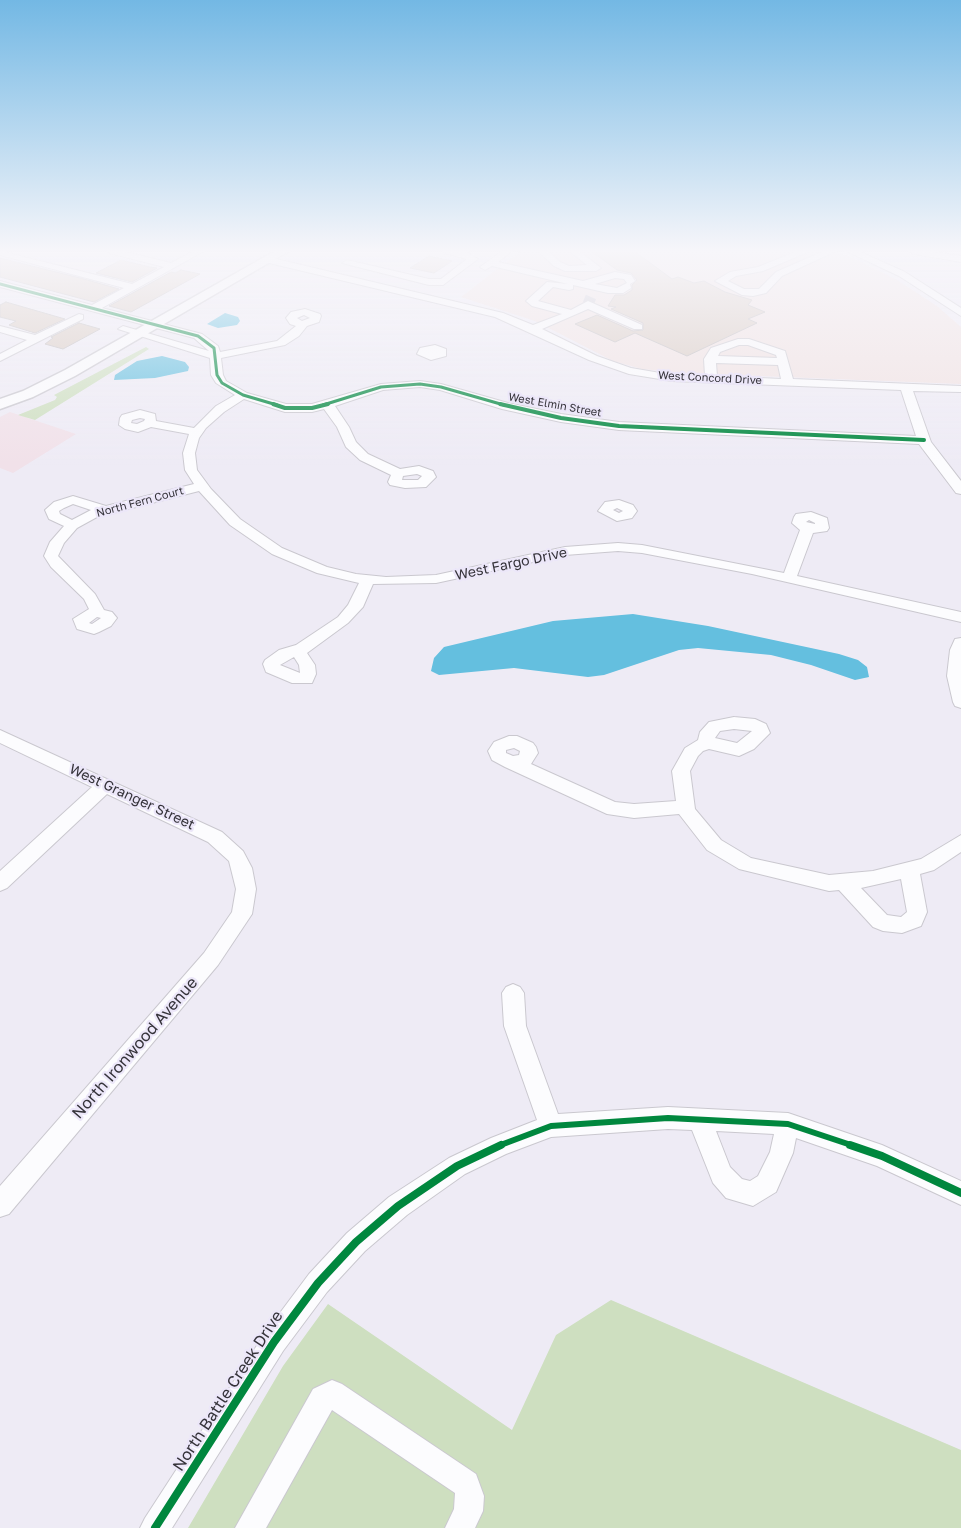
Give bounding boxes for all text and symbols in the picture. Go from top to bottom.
street label: West Concord Drive [658,369,762,387]
street label: West Elmin Street [507,390,603,420]
street label: North Fern Court [95,484,185,520]
street label: West Fargo Drive [453,544,569,584]
street label: West Granger Street [67,761,197,833]
street label: North Ironwood Avenue [68,973,202,1123]
street label: North Battle Creek Drive [169,1307,287,1475]

